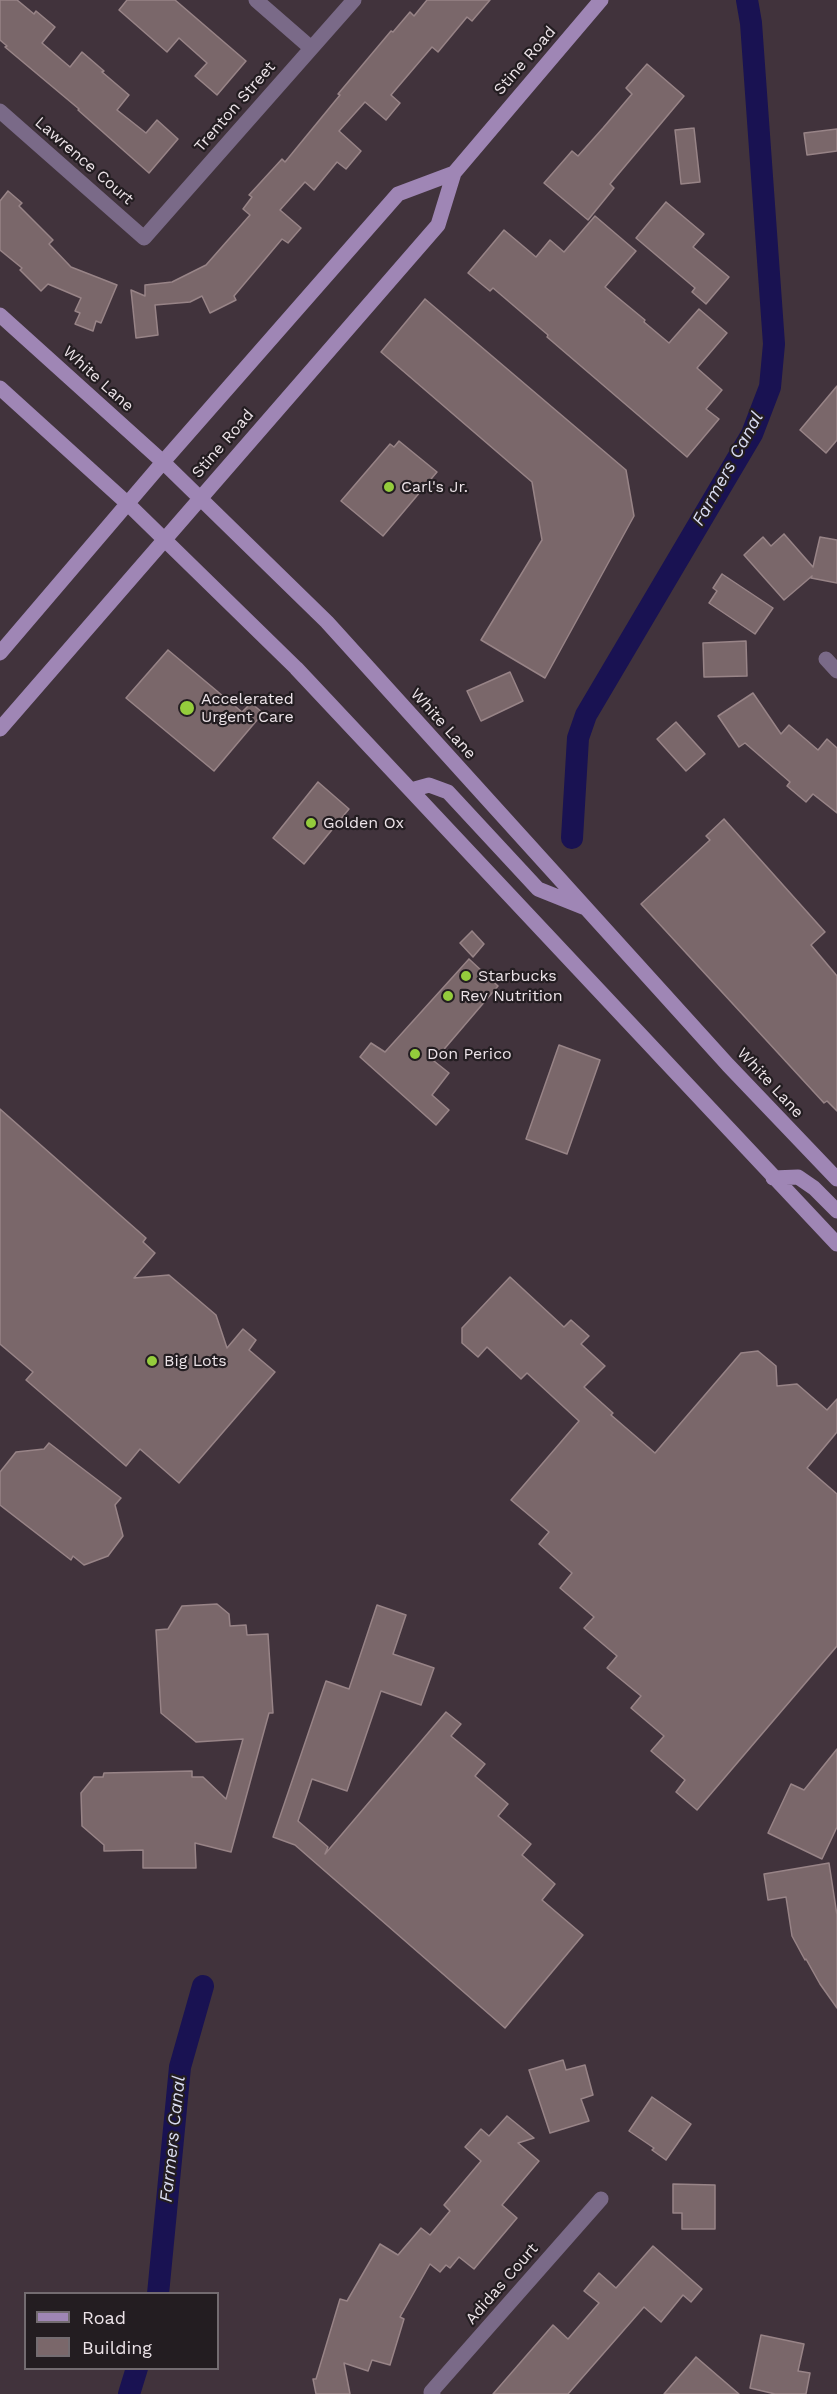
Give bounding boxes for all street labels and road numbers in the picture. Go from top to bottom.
street label: Stine Road [490,23,560,99]
street label: Trenton Street [190,58,280,156]
street label: Lawrence Court [31,113,137,209]
street label: White Lane [59,342,137,416]
street label: Stine Road [188,406,258,482]
street label: White Lane [406,685,480,763]
street label: White Lane [733,1044,807,1122]
street label: Adidas Court [462,2240,542,2328]

